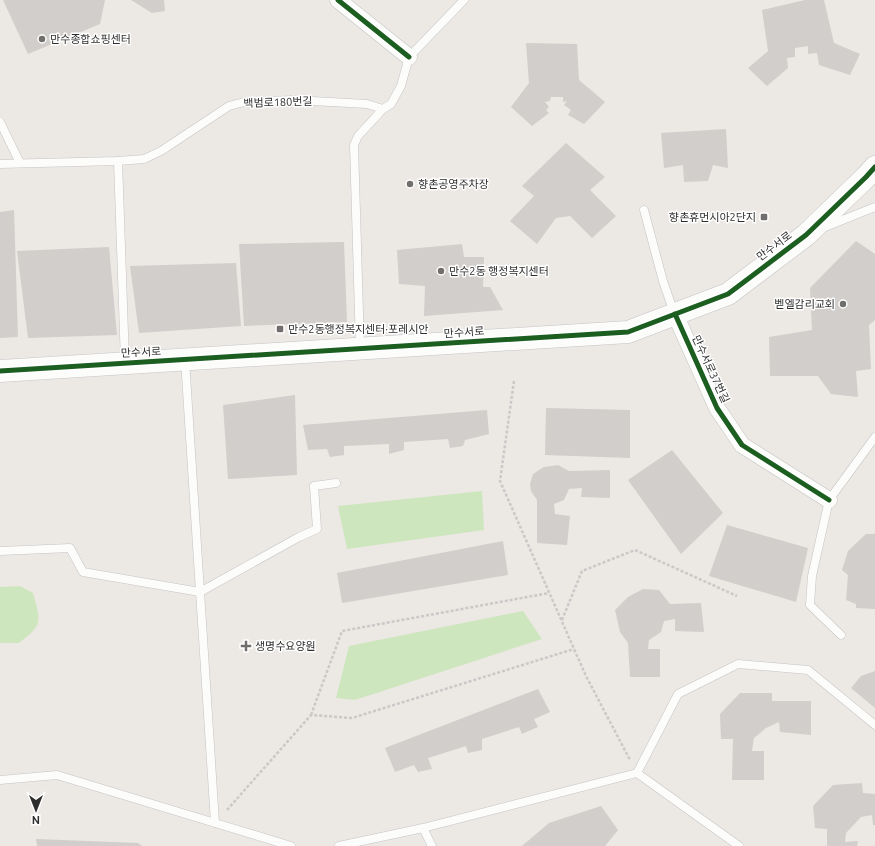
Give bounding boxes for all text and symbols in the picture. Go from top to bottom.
place label: 만수종합쇼핑센터 [50,33,131,45]
marker: 만수종합쇼핑센터 [37,34,47,44]
street label: 백범로180번길 [243,95,313,109]
place label: 향촌공영주차장 [418,178,489,190]
marker: 향촌공영주차장 [405,179,415,189]
place label: 향촌휴먼시아2단지 [669,211,756,223]
marker: 향촌휴먼시아2단지 [759,212,769,222]
street label: 만수서로 [754,229,794,263]
place label: 만수2동 행정복지센터 [449,265,549,277]
marker: 만수2동 행정복지센터 [436,266,446,276]
place label: 벧엘감리교회 [774,298,835,310]
marker: 벧엘감리교회 [838,299,848,309]
place label: 만수2동행정복지센터·포레시안 [288,323,428,335]
marker: 만수2동행정복지센터·포레시안 [275,324,285,334]
street label: 만수서로 [443,325,485,339]
street label: 만수서로37번길 [690,333,732,405]
street label: 만수서로 [120,345,162,359]
marker: 생명수요양원 [240,640,252,652]
place label: 생명수요양원 [255,640,316,652]
north arrow [16,790,56,830]
text: N [32,814,40,826]

